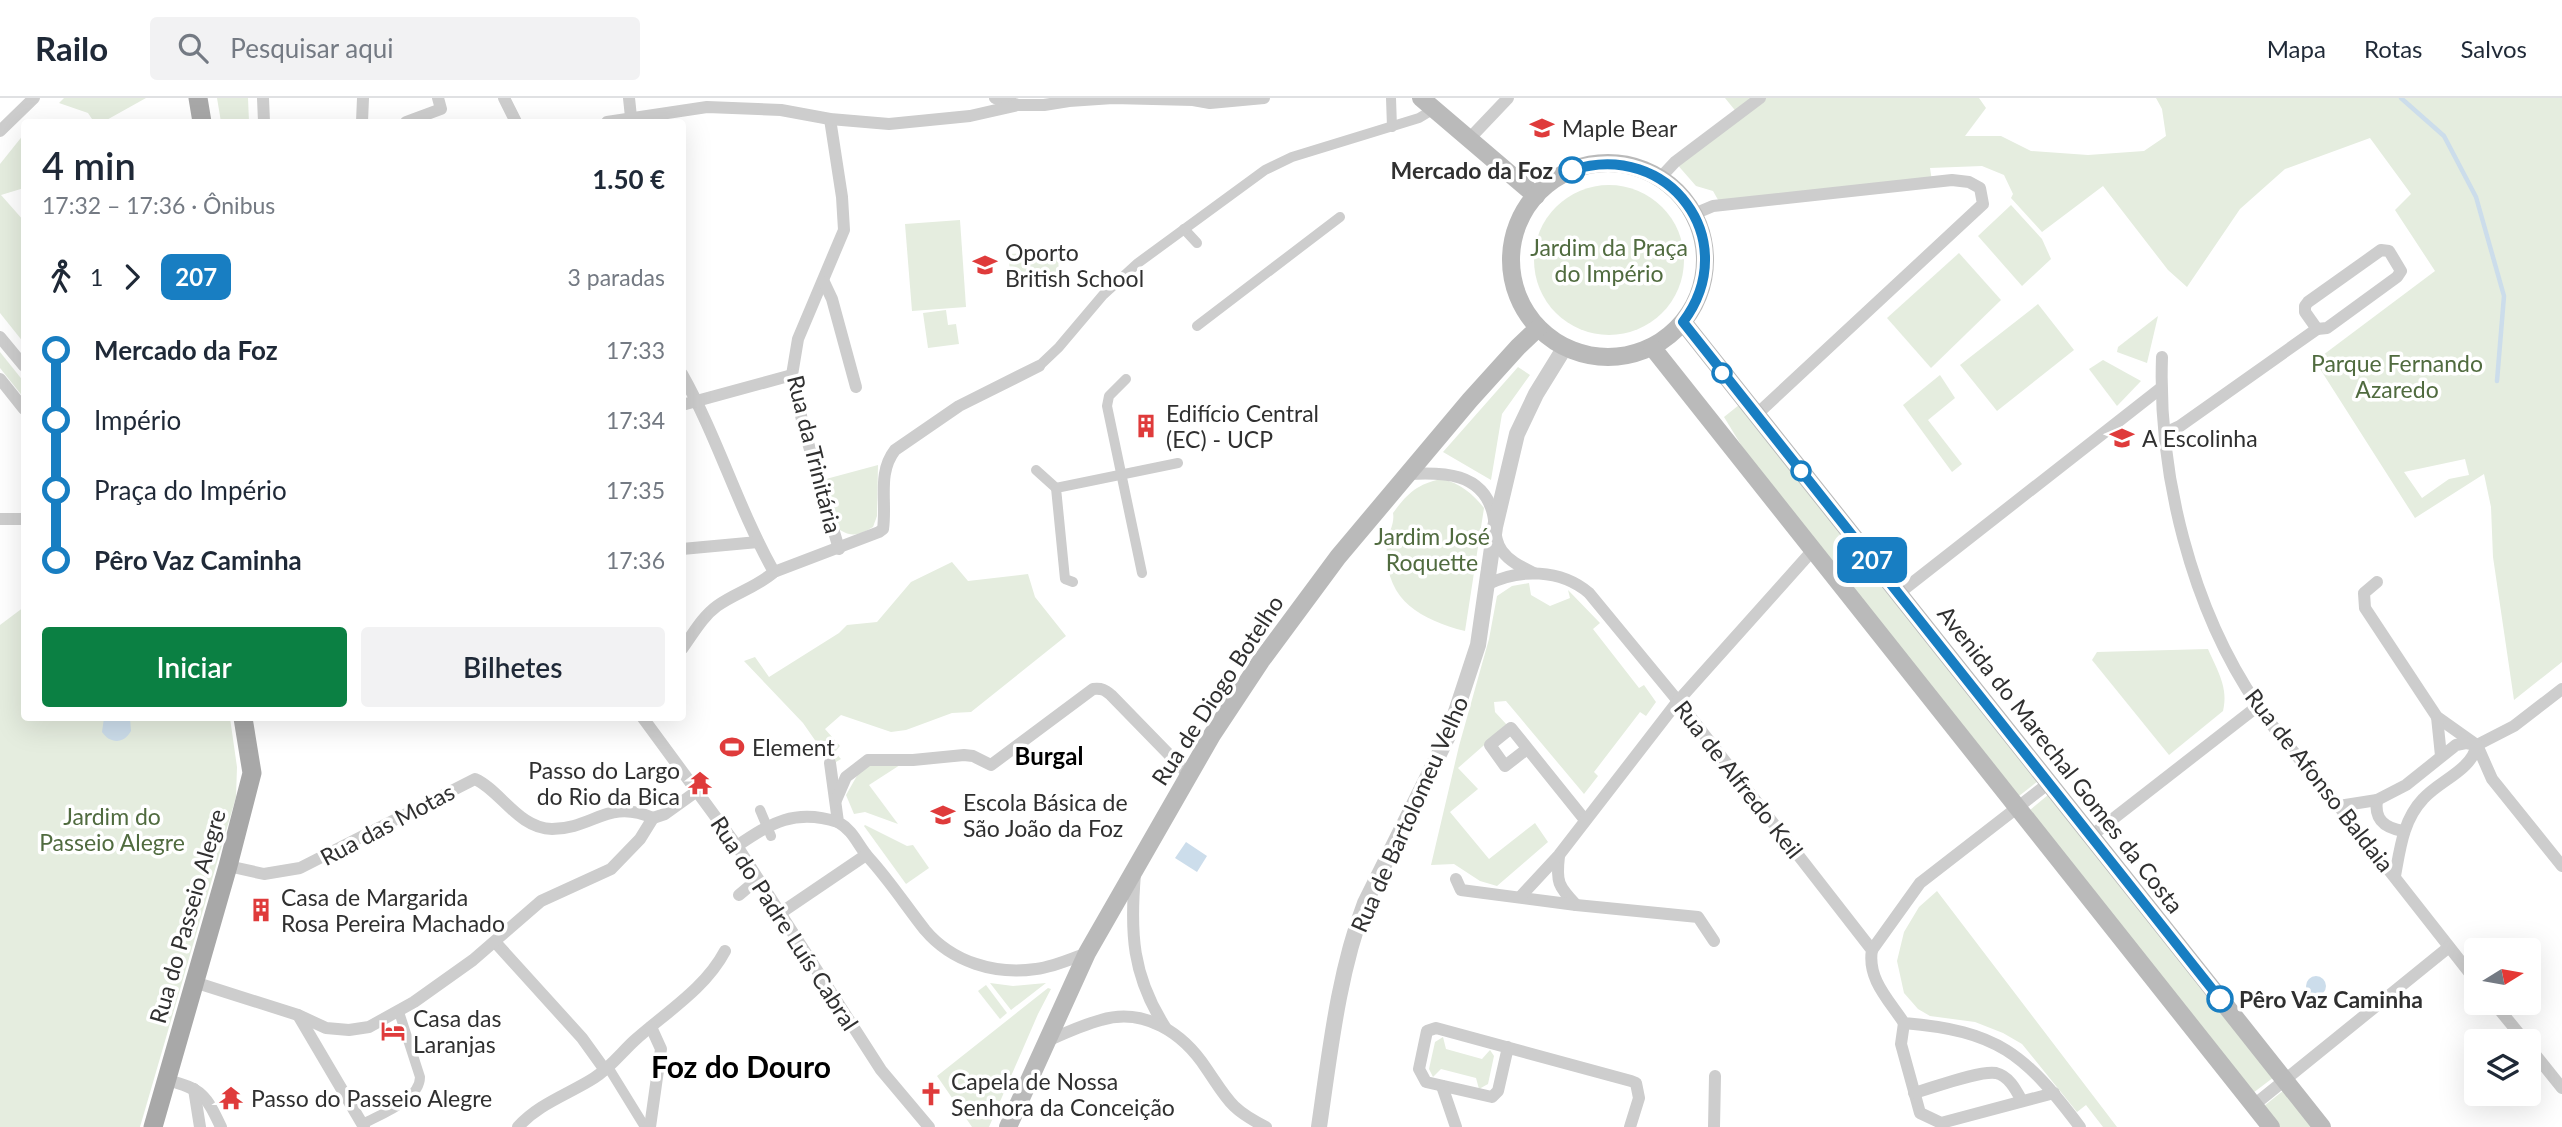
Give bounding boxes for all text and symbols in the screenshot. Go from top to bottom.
search box [150,17,640,80]
text: Railo [35,28,108,68]
icon: search [174,29,212,67]
text: Pesquisar aqui [230,32,393,64]
text: Mapa [2267,34,2326,63]
text: Rotas [2364,34,2423,63]
text: Salvos [2461,34,2527,63]
school or university icon: Maple Bear [1528,114,1556,142]
place label: Maple Bear [1562,114,1678,142]
text: 4 min [42,142,136,188]
place label: Mercado da Foz [1391,156,1553,184]
marker: Mercado da Foz [1559,157,1585,183]
text: 1.50 € [592,163,665,195]
text: 17:32 – 17:36 · Ônibus [42,191,275,219]
park label: Jardim da Praça do Império [1530,233,1688,287]
place label: Oporto British School [1005,238,1144,292]
school or university icon: Oporto British School [971,251,999,279]
icon: walk [42,258,80,296]
icon: forward [113,258,151,296]
text: 207 [175,262,217,291]
text: 1 [90,263,103,291]
text: 3 paradas [568,263,665,291]
text: Mercado da Foz [94,334,278,366]
text: 17:33 [606,336,665,364]
park label: Parque Fernando Azaredo [2311,349,2483,403]
unlabelled marker [1712,363,1732,383]
street label: Rua da Trinitária [782,372,848,536]
place label: Edifício Central (EC) - UCP [1166,399,1319,453]
text: Império [94,404,181,436]
text: 17:34 [606,406,665,434]
building icon: Edifício Central (EC) - UCP [1132,412,1160,440]
school or university icon: A Escolinha [2108,424,2136,452]
place label: A Escolinha [2142,424,2258,452]
unlabelled marker [1791,461,1811,481]
text: Praça do Império [94,474,287,506]
text: 17:35 [606,476,665,504]
park label: Jardim José Roquette [1374,522,1490,576]
line badge: 207 [1832,537,1912,583]
text: Pêro Vaz Caminha [94,544,302,576]
text: 207 [1851,545,1893,574]
text: 17:36 [606,546,665,574]
street label: Rua de Diogo Botelho [1145,590,1289,790]
street label: Avenida do Marechal Gomes da Costa [1932,600,2190,918]
button: Iniciar [42,627,347,707]
button: Bilhetes [361,627,665,707]
street label: Rua de Afonso Baldaia [2240,683,2400,877]
street label: Rua de Bartolomeu Velho [1344,692,1474,936]
street label: Rua de Alfredo Keil [1669,695,1809,863]
sports icon: Element [718,733,746,761]
place label: Element [752,733,835,761]
district label: Burgal [1015,741,1083,770]
place label: Passo do Largo do Rio da Bica [528,756,680,810]
temple icon: Passo do Largo do Rio da Bica [686,769,714,797]
street label: Rua das Motas [315,777,459,871]
place label: Escola Básica de São João da Foz [963,788,1128,842]
school or university icon: Escola Básica de São João da Foz [929,801,957,829]
park label: Jardim do Passeio Alegre [39,802,185,856]
street label: Rua do Passeio Alegre [143,806,231,1026]
street label: Rua do Padre Luís Cabral [705,811,865,1035]
place label: Casa de Margarida Rosa Pereira Machado [281,883,505,937]
building icon: Casa de Margarida Rosa Pereira Machado [247,896,275,924]
north arrow [2464,938,2541,1015]
map controls [2464,938,2541,1106]
place label: Pêro Vaz Caminha [2239,985,2423,1013]
marker: Pêro Vaz Caminha [2207,986,2233,1012]
place label: Casa das Laranjas [413,1004,501,1058]
hotel icon: Casa das Laranjas [379,1017,407,1045]
button: layers [2464,1029,2541,1106]
district label: Foz do Douro [651,1048,831,1084]
place label: Capela de Nossa Senhora da Conceição [951,1067,1175,1121]
church icon: Capela de Nossa Senhora da Conceição [917,1080,945,1108]
temple icon: Passo do Passeio Alegre [217,1084,245,1112]
place label: Passo do Passeio Alegre [251,1084,492,1112]

